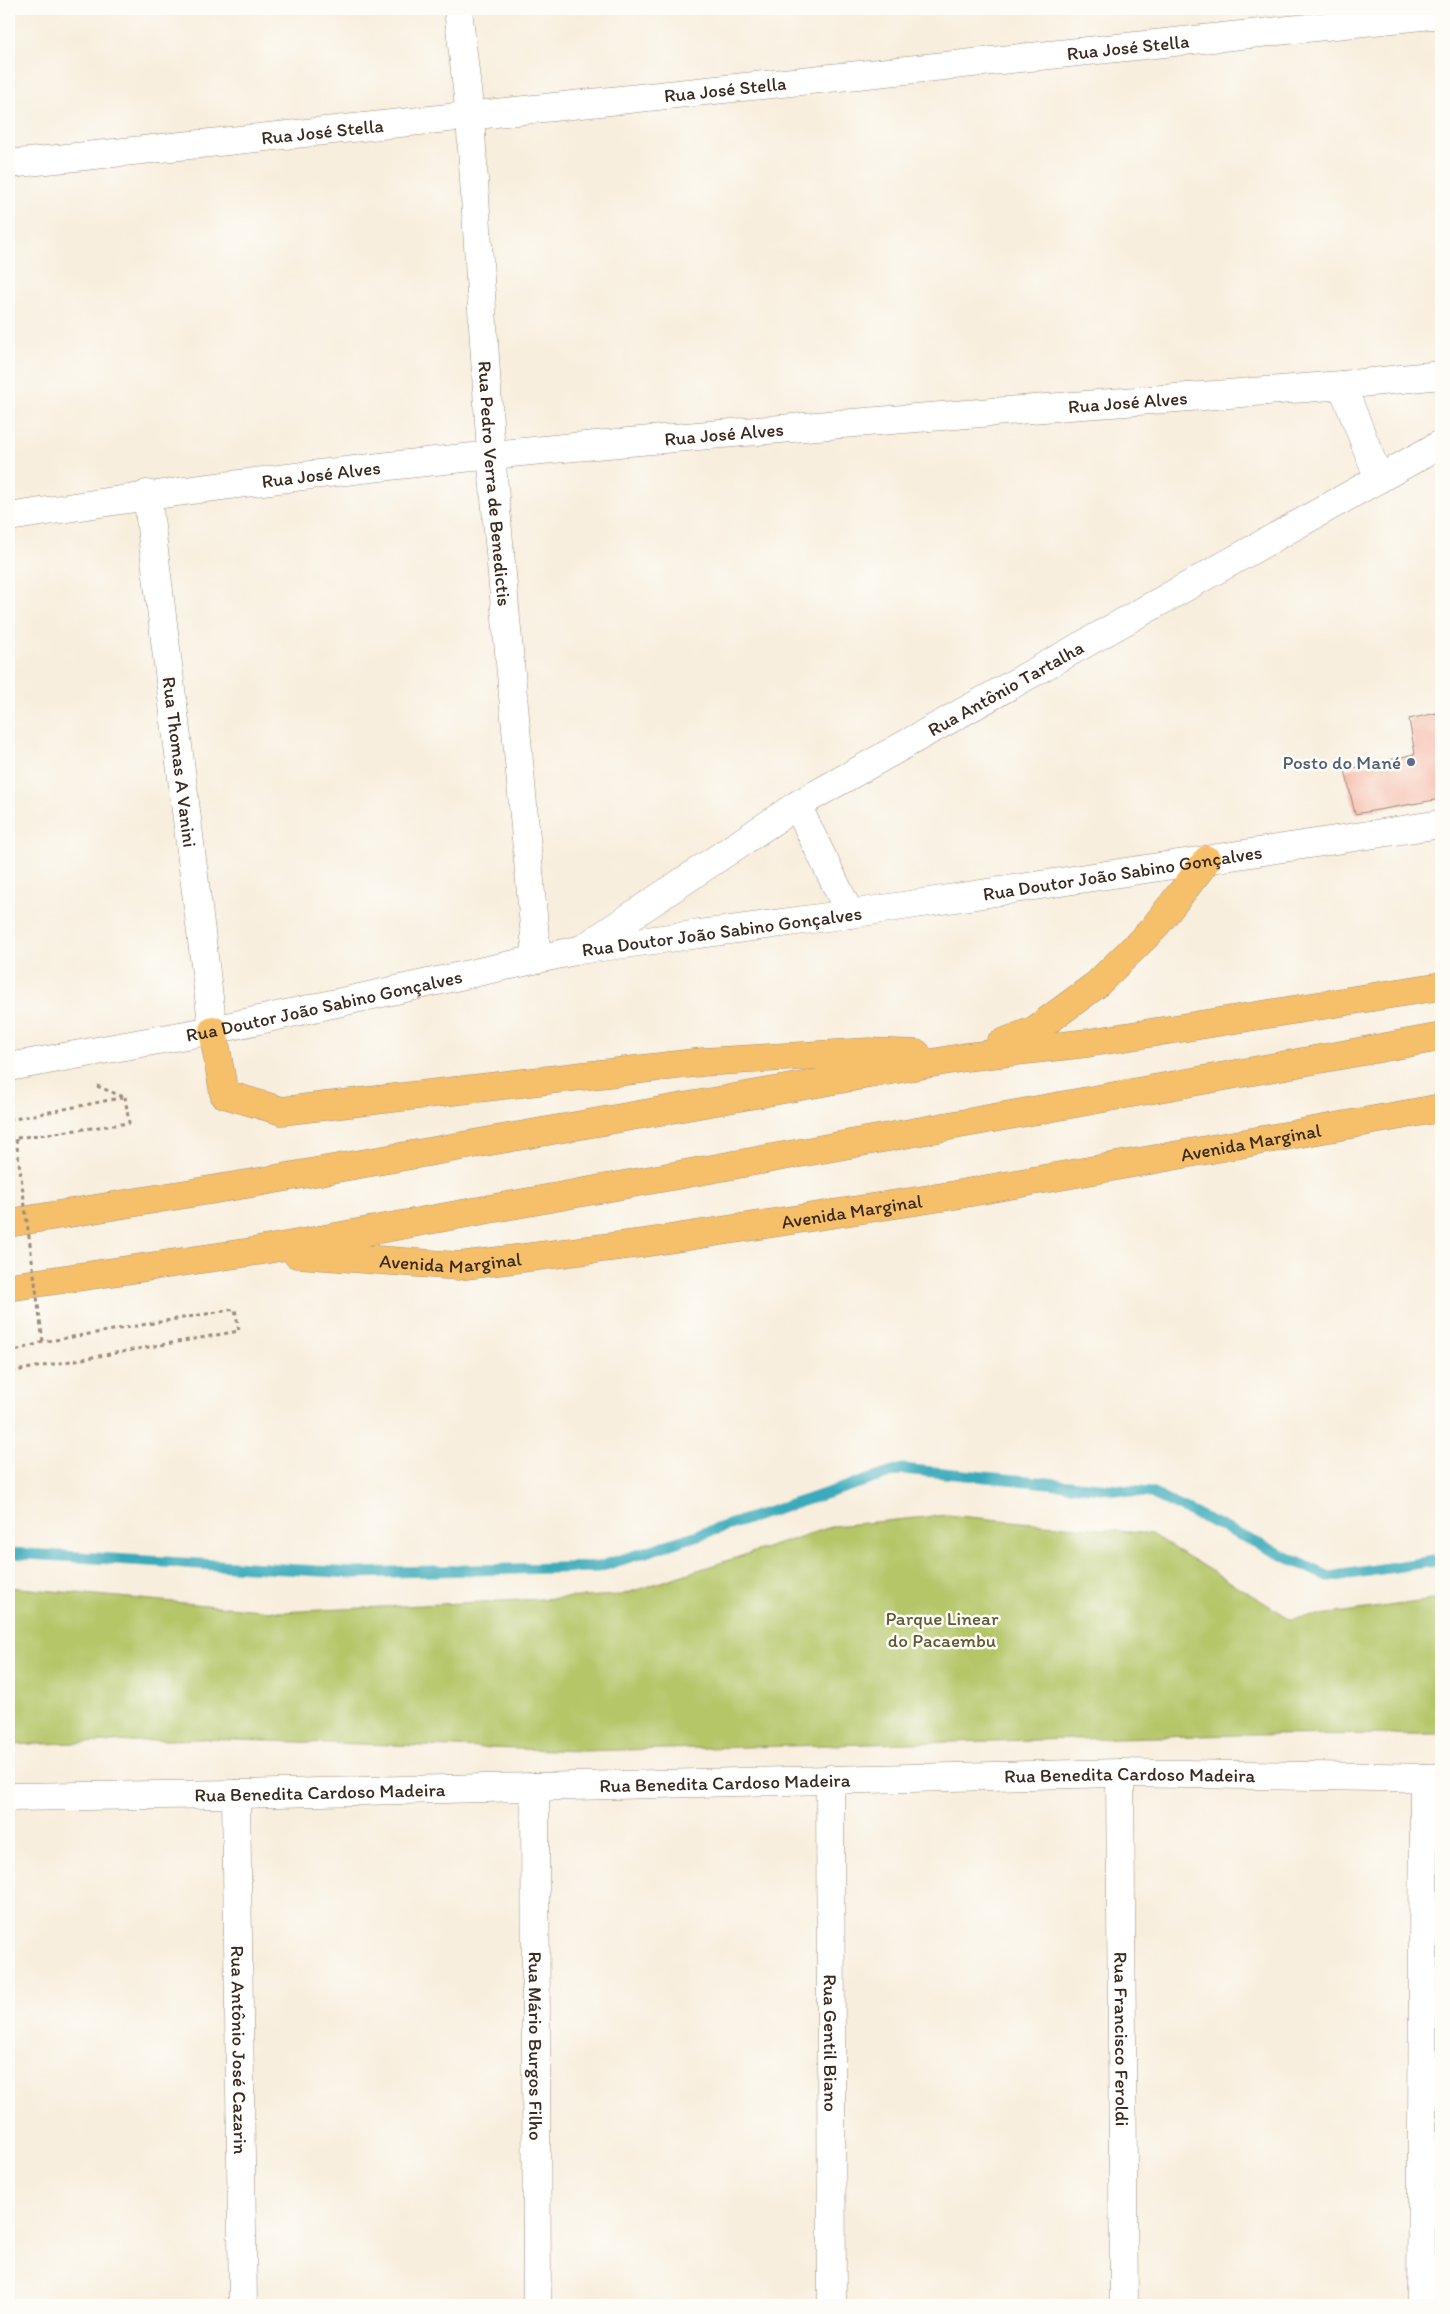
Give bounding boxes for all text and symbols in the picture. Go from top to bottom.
street label: Rua José Stella [1066,29,1190,65]
street label: Rua José Stella [663,71,787,107]
street label: Rua José Stella [260,113,385,149]
street label: Rua Pedro Verra de Benedictis [474,360,516,607]
street label: Rua José Alves [1067,386,1188,418]
street label: Rua José Alves [663,417,785,450]
street label: Rua José Alves [260,455,382,492]
street label: Rua Antônio Tartalha [923,635,1087,741]
street label: Rua Thomas A Vanini [158,675,202,849]
place label: Posto do Mané [1283,751,1401,774]
marker: Posto do Mané [1405,756,1417,768]
street label: Rua Doutor João Sabino Gonçalves [981,840,1264,905]
street label: Rua Doutor João Sabino Gonçalves [580,901,863,961]
street label: Rua Doutor João Sabino Gonçalves [184,964,464,1046]
street label: Avenida Marginal [1179,1118,1323,1166]
street label: Avenida Marginal [780,1189,924,1233]
street label: Avenida Marginal [379,1247,523,1278]
park label: Parque Linear do Pacaembu [886,1607,999,1652]
street label: Rua Benedita Cardoso Madeira [1004,1761,1256,1787]
street label: Rua Benedita Cardoso Madeira [599,1768,851,1797]
street label: Rua Benedita Cardoso Madeira [194,1778,446,1806]
street label: Rua Antônio José Cazarin [227,1945,252,2155]
street label: Rua Mário Burgos Filho [524,1951,548,2141]
street label: Rua Francisco Feroldi [1110,1952,1134,2126]
street label: Rua Gentil Biano [819,1974,843,2112]

